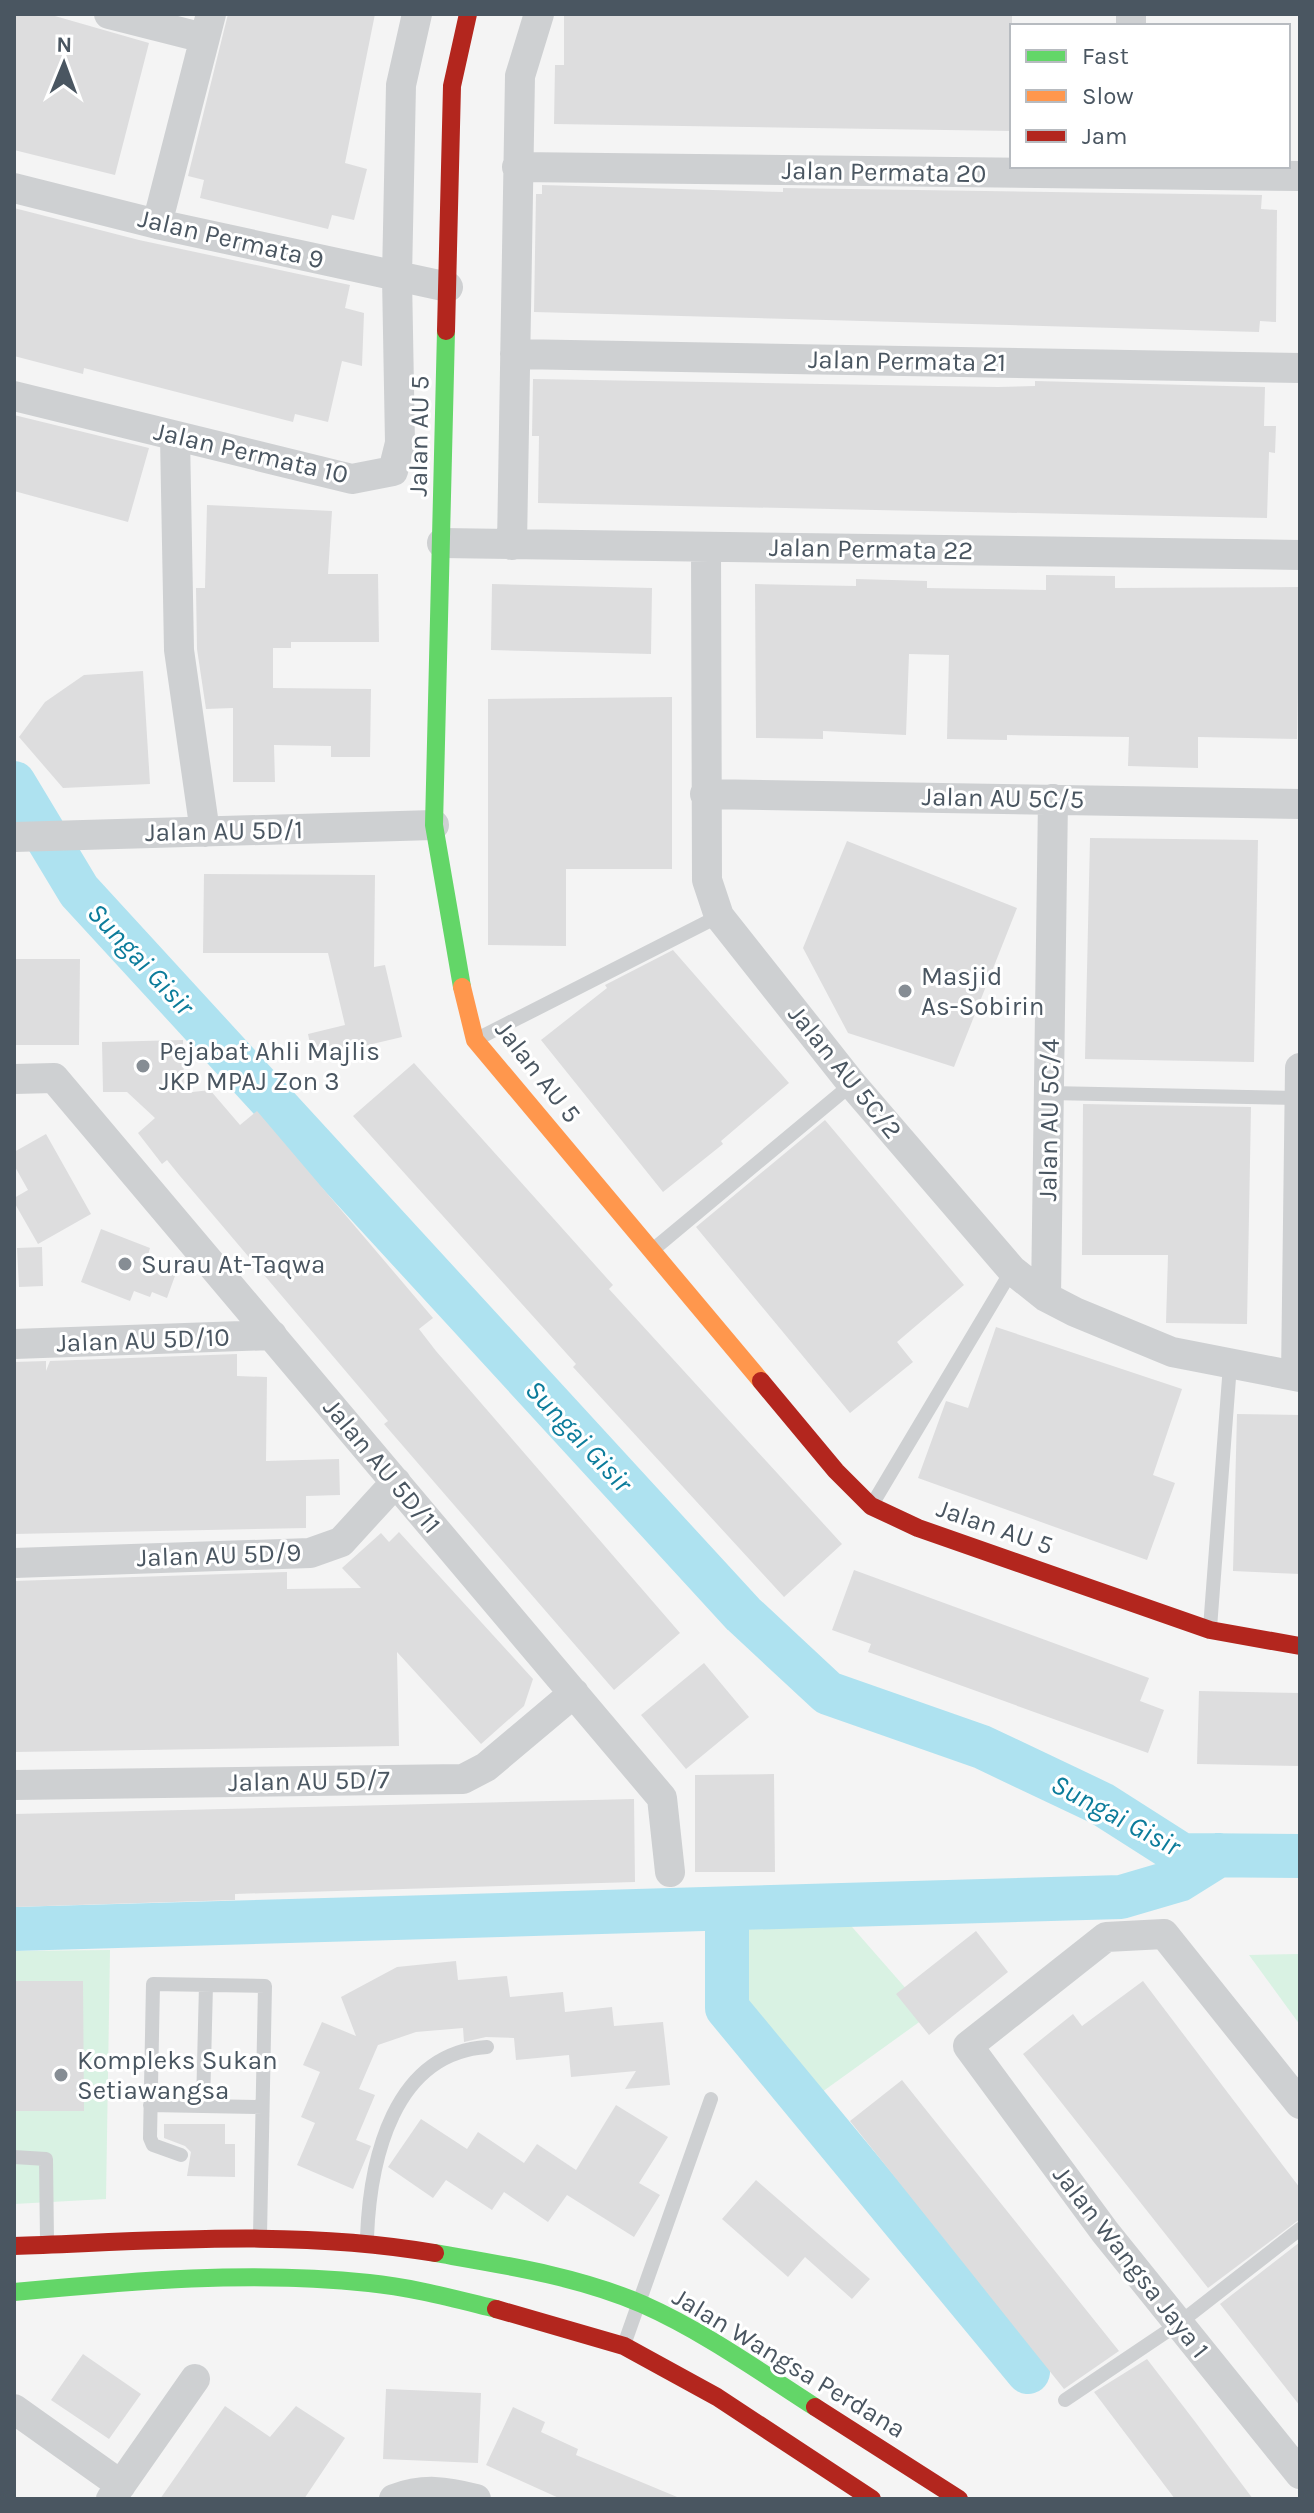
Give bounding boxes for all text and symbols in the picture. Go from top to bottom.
north arrow [24,24,104,104]
legend [1010,24,1290,168]
text: N [56,32,72,58]
text: Fast [1082,42,1129,70]
text: Slow [1082,82,1134,110]
text: Jam [1082,122,1127,150]
street label: Jalan Permata 20 [781,155,987,189]
street label: Jalan Permata 9 [135,203,327,275]
street label: Jalan Permata 21 [808,344,1006,378]
street label: Jalan AU 5 [402,375,436,497]
street label: Jalan Permata 10 [151,416,351,490]
street label: Jalan Permata 22 [769,532,973,566]
street label: Jalan AU 5C/5 [921,781,1085,815]
street label: Jalan AU 5D/1 [145,814,303,848]
water label: Sungai Gisir [81,896,202,1023]
place label: Masjid As-Sobirin [921,961,1045,1022]
marker: Masjid As-Sobirin [896,982,914,1000]
street label: Jalan AU 5C/2 [782,999,908,1145]
street label: Jalan AU 5 [489,1015,587,1129]
place label: Pejabat Ahli Majlis JKP MPAJ Zon 3 [159,1036,380,1097]
street label: Jalan AU 5C/4 [1032,1038,1066,1202]
marker: Pejabat Ahli Majlis JKP MPAJ Zon 3 [134,1057,152,1075]
place label: Surau At-Taqwa [141,1249,325,1280]
marker: Surau At-Taqwa [116,1255,134,1273]
street label: Jalan AU 5D/10 [56,1321,230,1359]
water label: Sungai Gisir [519,1373,640,1500]
street label: Jalan AU 5D/11 [317,1392,447,1540]
street label: Jalan AU 5 [933,1493,1057,1561]
street label: Jalan AU 5D/9 [136,1537,302,1573]
street label: Jalan AU 5D/7 [228,1764,390,1798]
water label: Sungai Gisir [1046,1767,1188,1863]
place label: Kompleks Sukan Setiawangsa [77,2045,278,2106]
marker: Kompleks Sukan Setiawangsa [52,2066,70,2084]
street label: Jalan Wangsa Jaya 1 [1046,2160,1216,2364]
street label: Jalan Wangsa Perdana [667,2281,911,2445]

